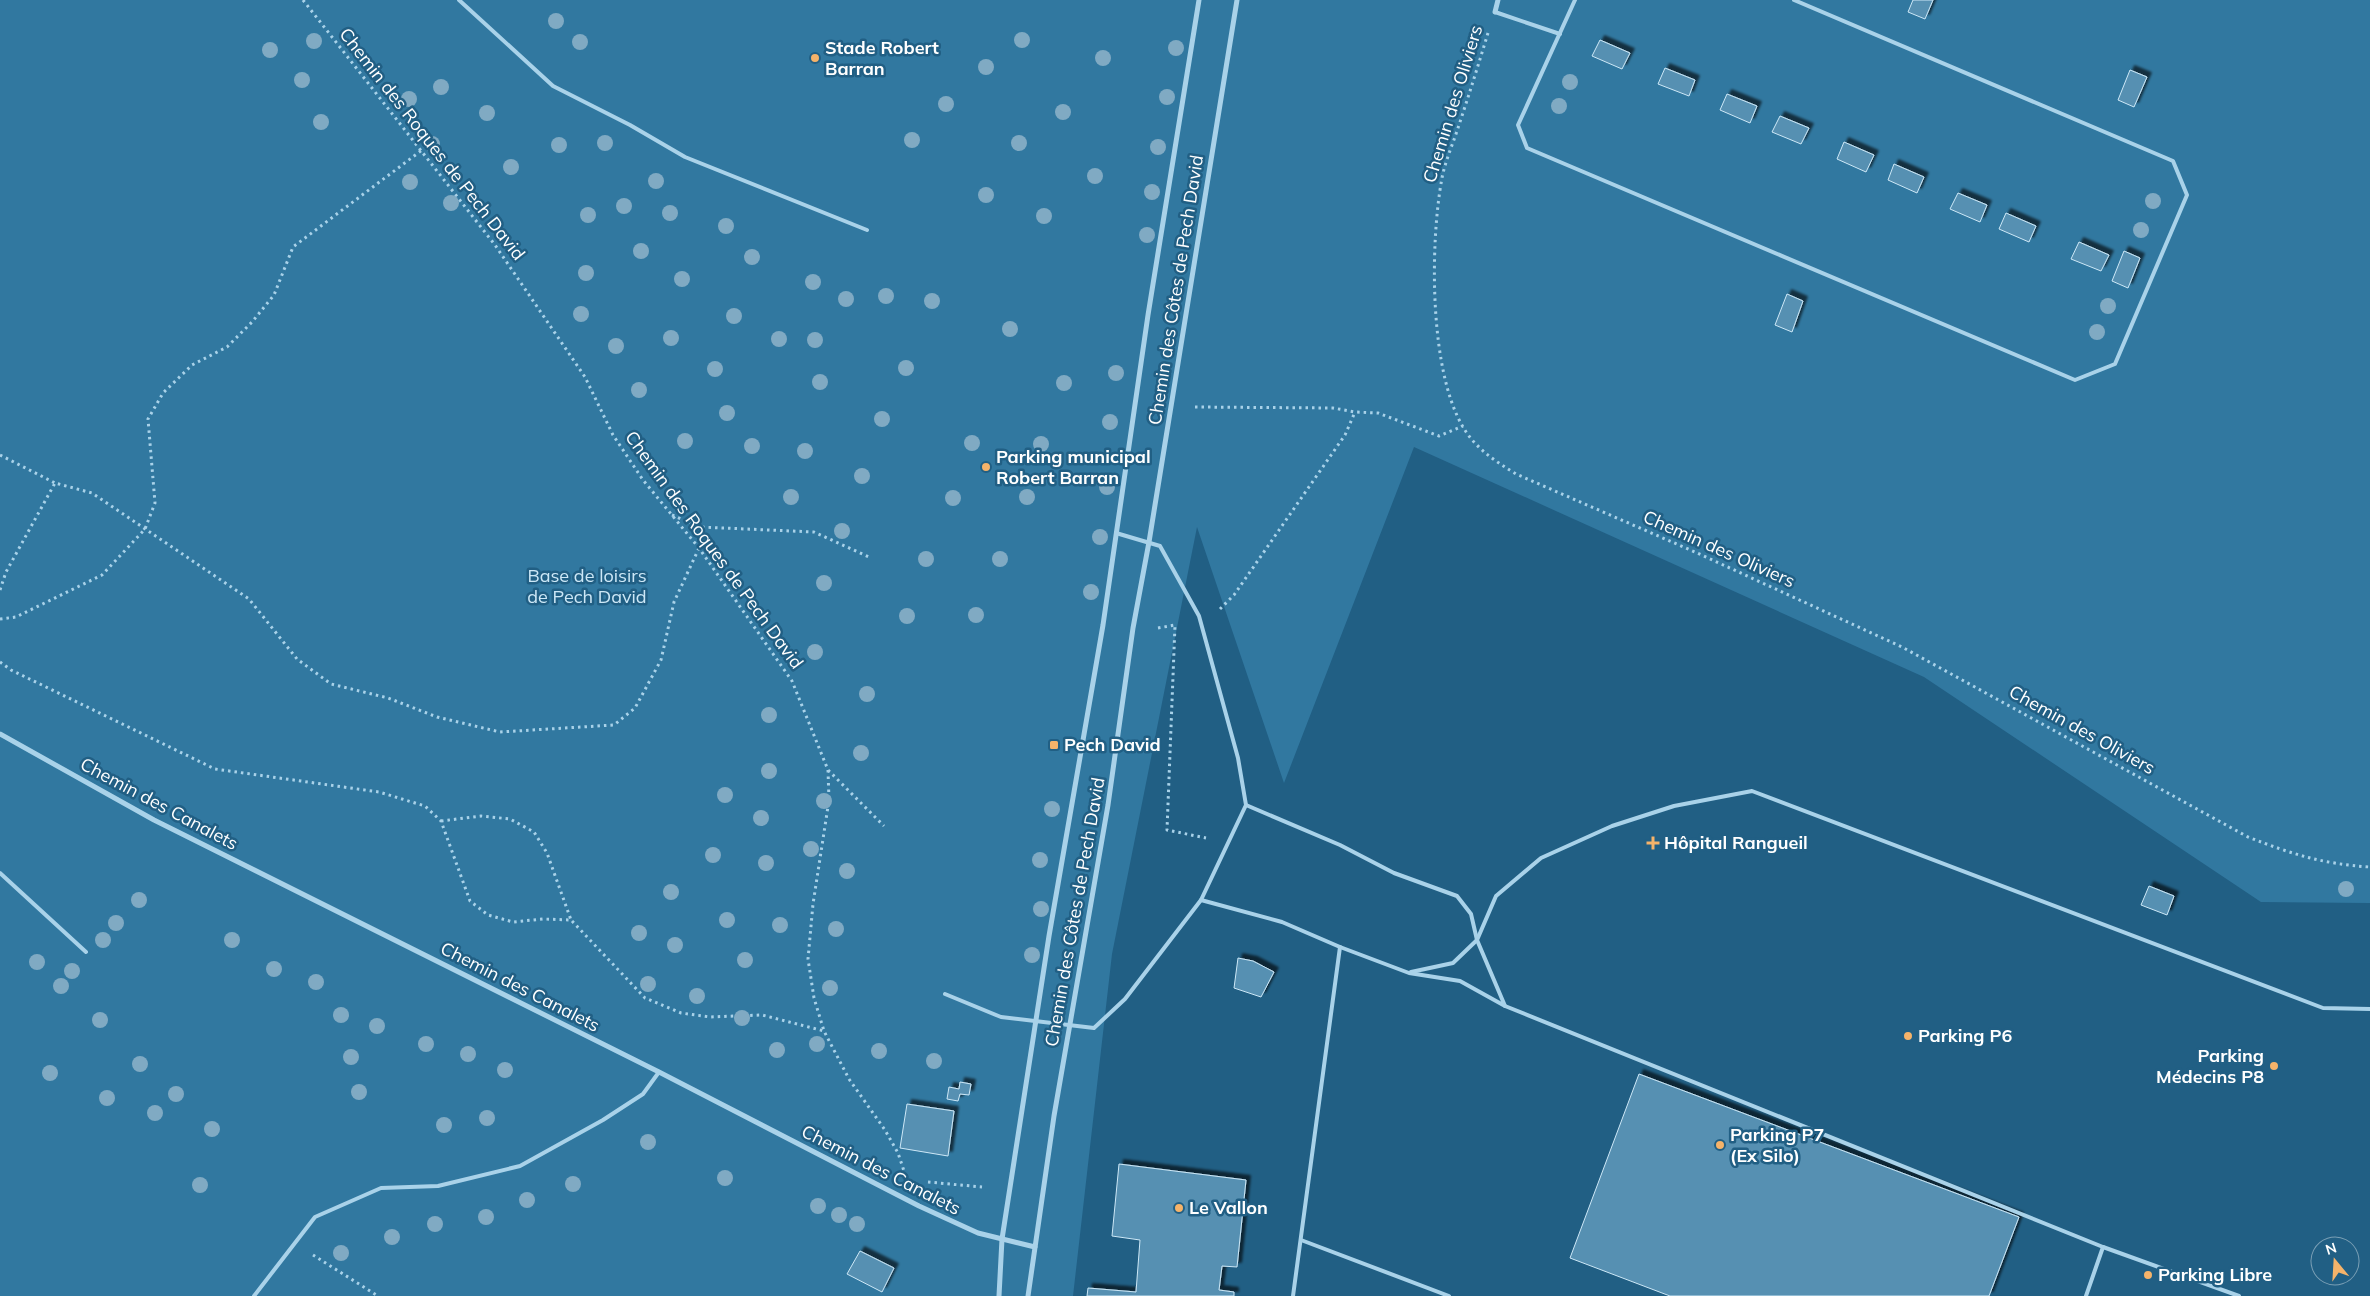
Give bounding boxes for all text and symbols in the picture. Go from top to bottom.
street label: Chemin des Oliviers [1418,22,1487,185]
street label: Chemin des Roques de Pech David [334,23,530,265]
place label: Stade Robert Barran [825,36,939,80]
marker: Stade Robert Barran [809,52,821,64]
street label: Chemin des Côtes de Pech David [1143,153,1208,427]
street label: Chemin des Roques de Pech David [620,426,809,673]
place label: Parking municipal Robert Barran [996,445,1151,489]
marker: Parking municipal Robert Barran [980,461,992,473]
street label: Chemin des Oliviers [1640,505,1799,592]
park label: Base de loisirs de Pech David [527,564,647,608]
street label: Chemin des Oliviers [2005,680,2159,779]
place label: Pech David [1064,733,1161,756]
marker: Pech David [1048,739,1060,751]
street label: Chemin des Canalets [76,752,242,855]
street label: Chemin des Côtes de Pech David [1039,775,1110,1048]
place label: Hôpital Rangueil [1664,831,1808,854]
marker: Hôpital Rangueil [1646,836,1660,850]
street label: Chemin des Canalets [437,936,604,1037]
place label: Parking P6 [1918,1024,2012,1047]
marker: Parking P6 [1902,1030,1914,1042]
place label: Parking Médecins P8 [2156,1044,2264,1088]
marker: Parking Médecins P8 [2268,1060,2280,1072]
street label: Chemin des Canalets [798,1119,965,1220]
place label: Parking P7 (Ex Silo) [1730,1123,1824,1167]
marker: Parking P7 (Ex Silo) [1714,1139,1726,1151]
place label: Le Vallon [1189,1196,1268,1219]
marker: Le Vallon [1173,1202,1185,1214]
north arrow [2310,1236,2360,1286]
text: N [2323,1238,2339,1259]
place label: Parking Libre [2158,1263,2272,1286]
marker: Parking Libre [2142,1269,2154,1281]

